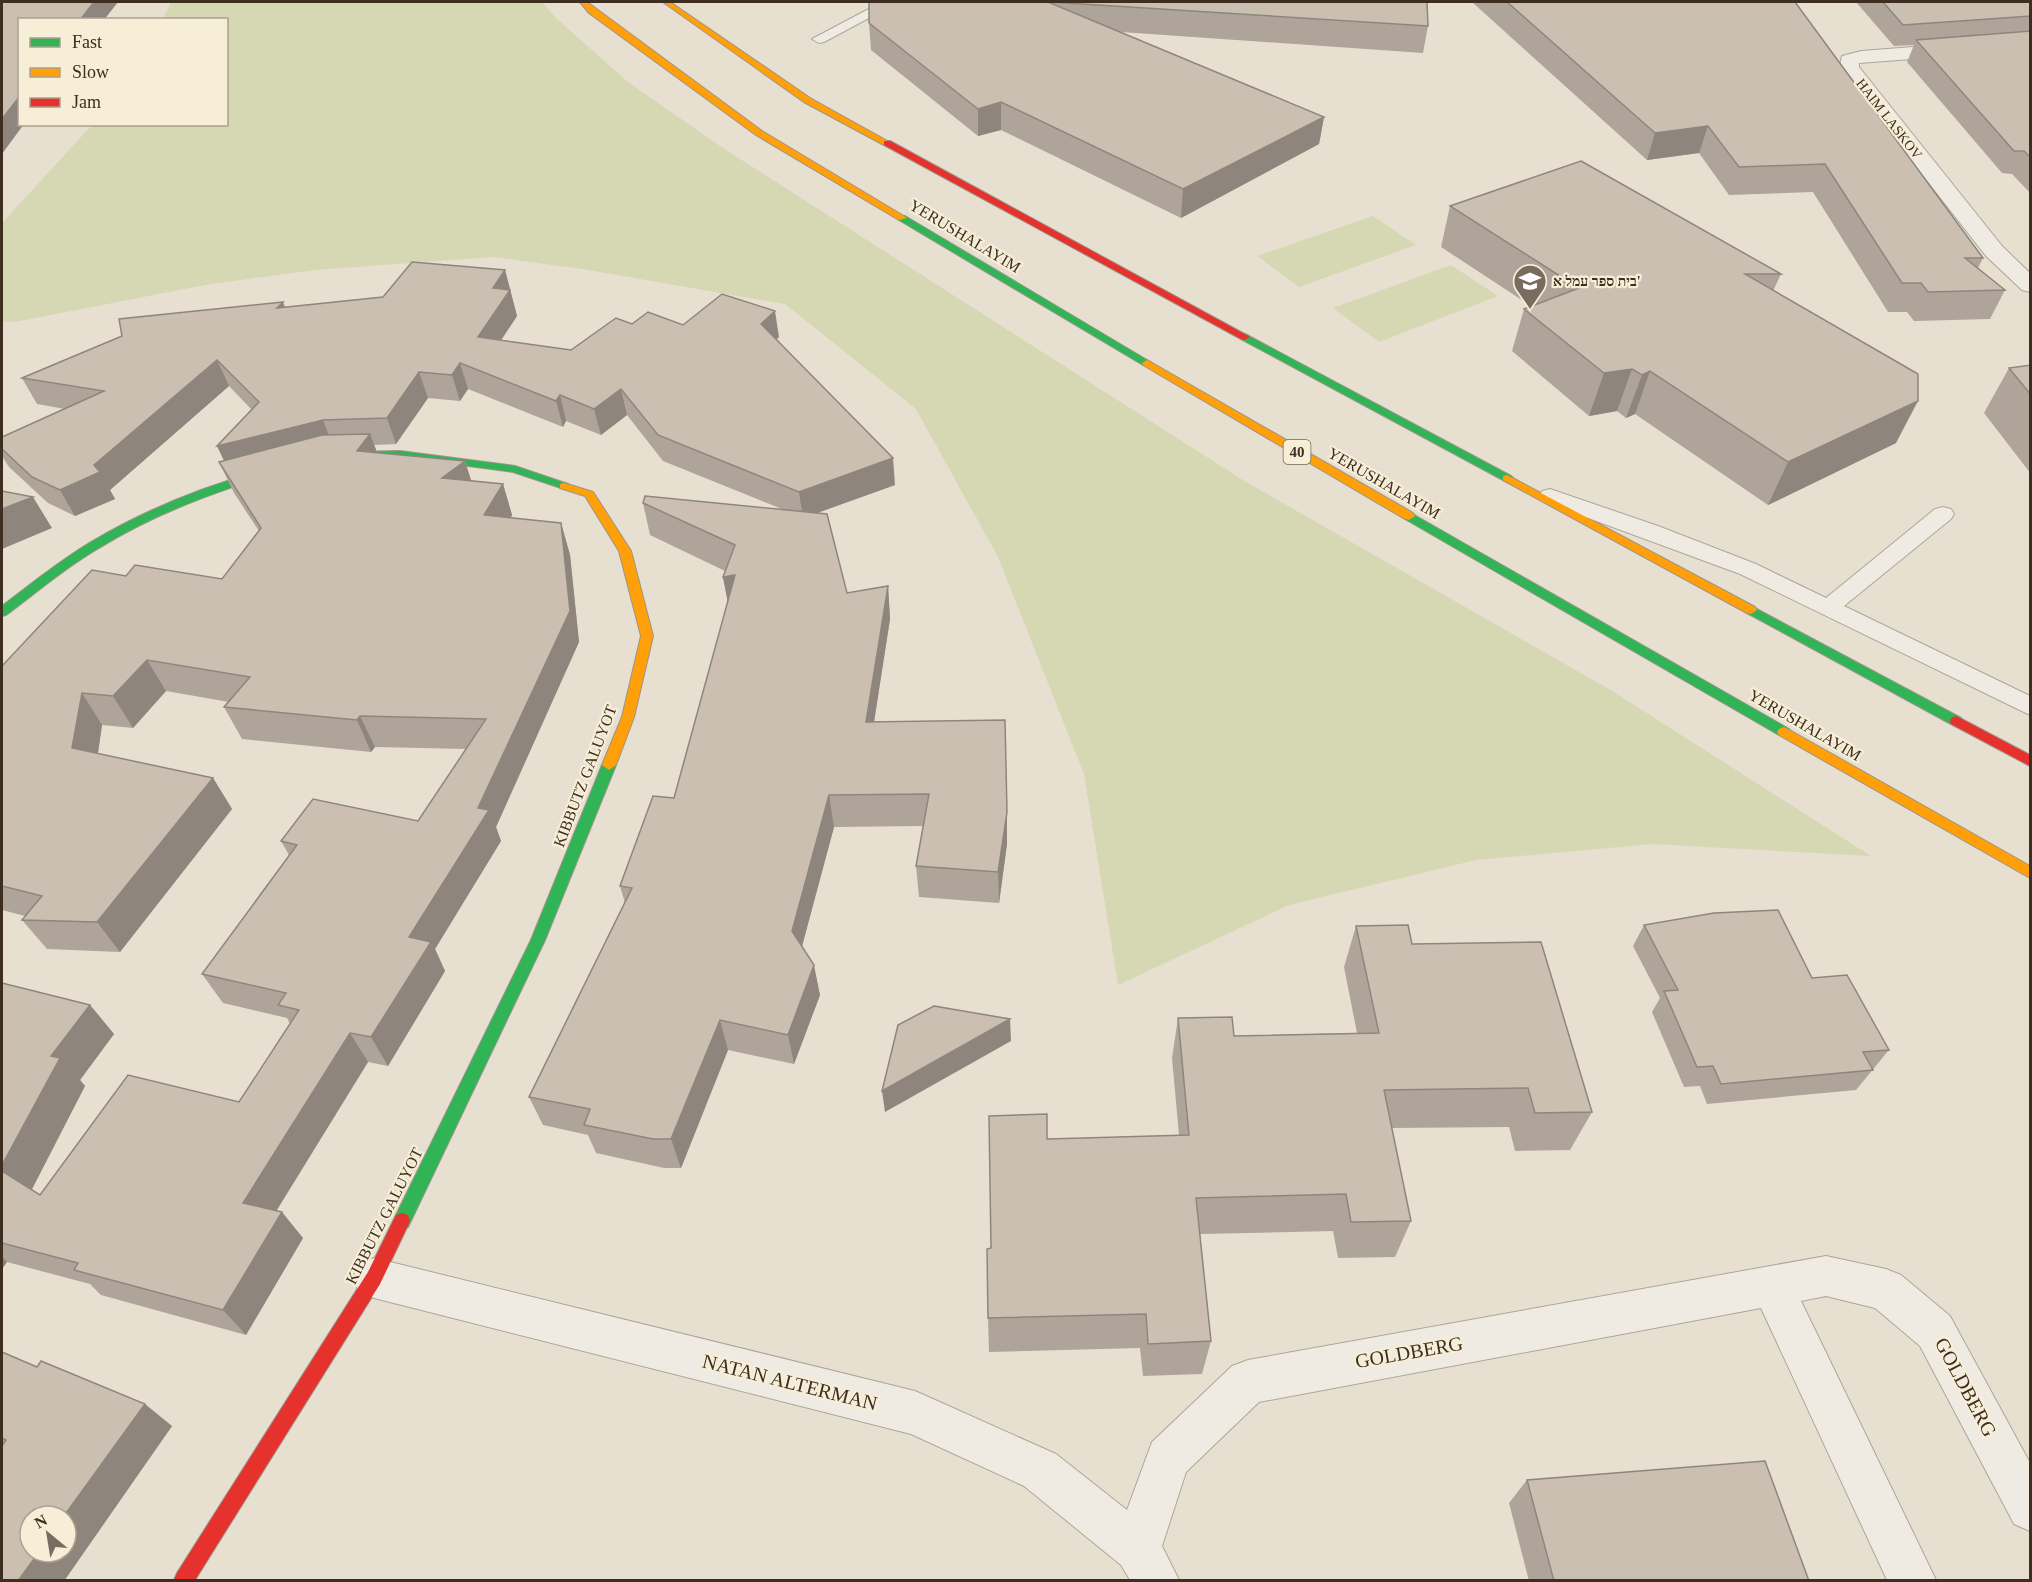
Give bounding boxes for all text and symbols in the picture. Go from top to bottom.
legend [18,18,228,126]
text: Fast [72,32,102,52]
text: Slow [72,62,109,82]
street label: HAIM LASKOV [1853,76,1925,162]
text: Jam [72,92,101,112]
street label: YERUSHALAYIM [906,196,1024,276]
school or university icon: בית ספר עמל א' [1512,263,1548,310]
place label: בית ספר עמל א' [1553,274,1641,289]
road number: 40 [1284,440,1310,464]
street label: YERUSHALAYIM [1325,444,1443,522]
street label: YERUSHALAYIM [1746,686,1864,764]
street label: KIBBUTZ GALUYOT [550,702,620,849]
street label: KIBBUTZ GALUYOT [342,1145,426,1287]
street label: GOLDBERG [1353,1332,1465,1372]
street label: GOLDBERG [1931,1334,2001,1440]
street label: NATAN ALTERMAN [700,1350,880,1414]
north arrow [18,1504,78,1564]
text: N [31,1511,50,1532]

